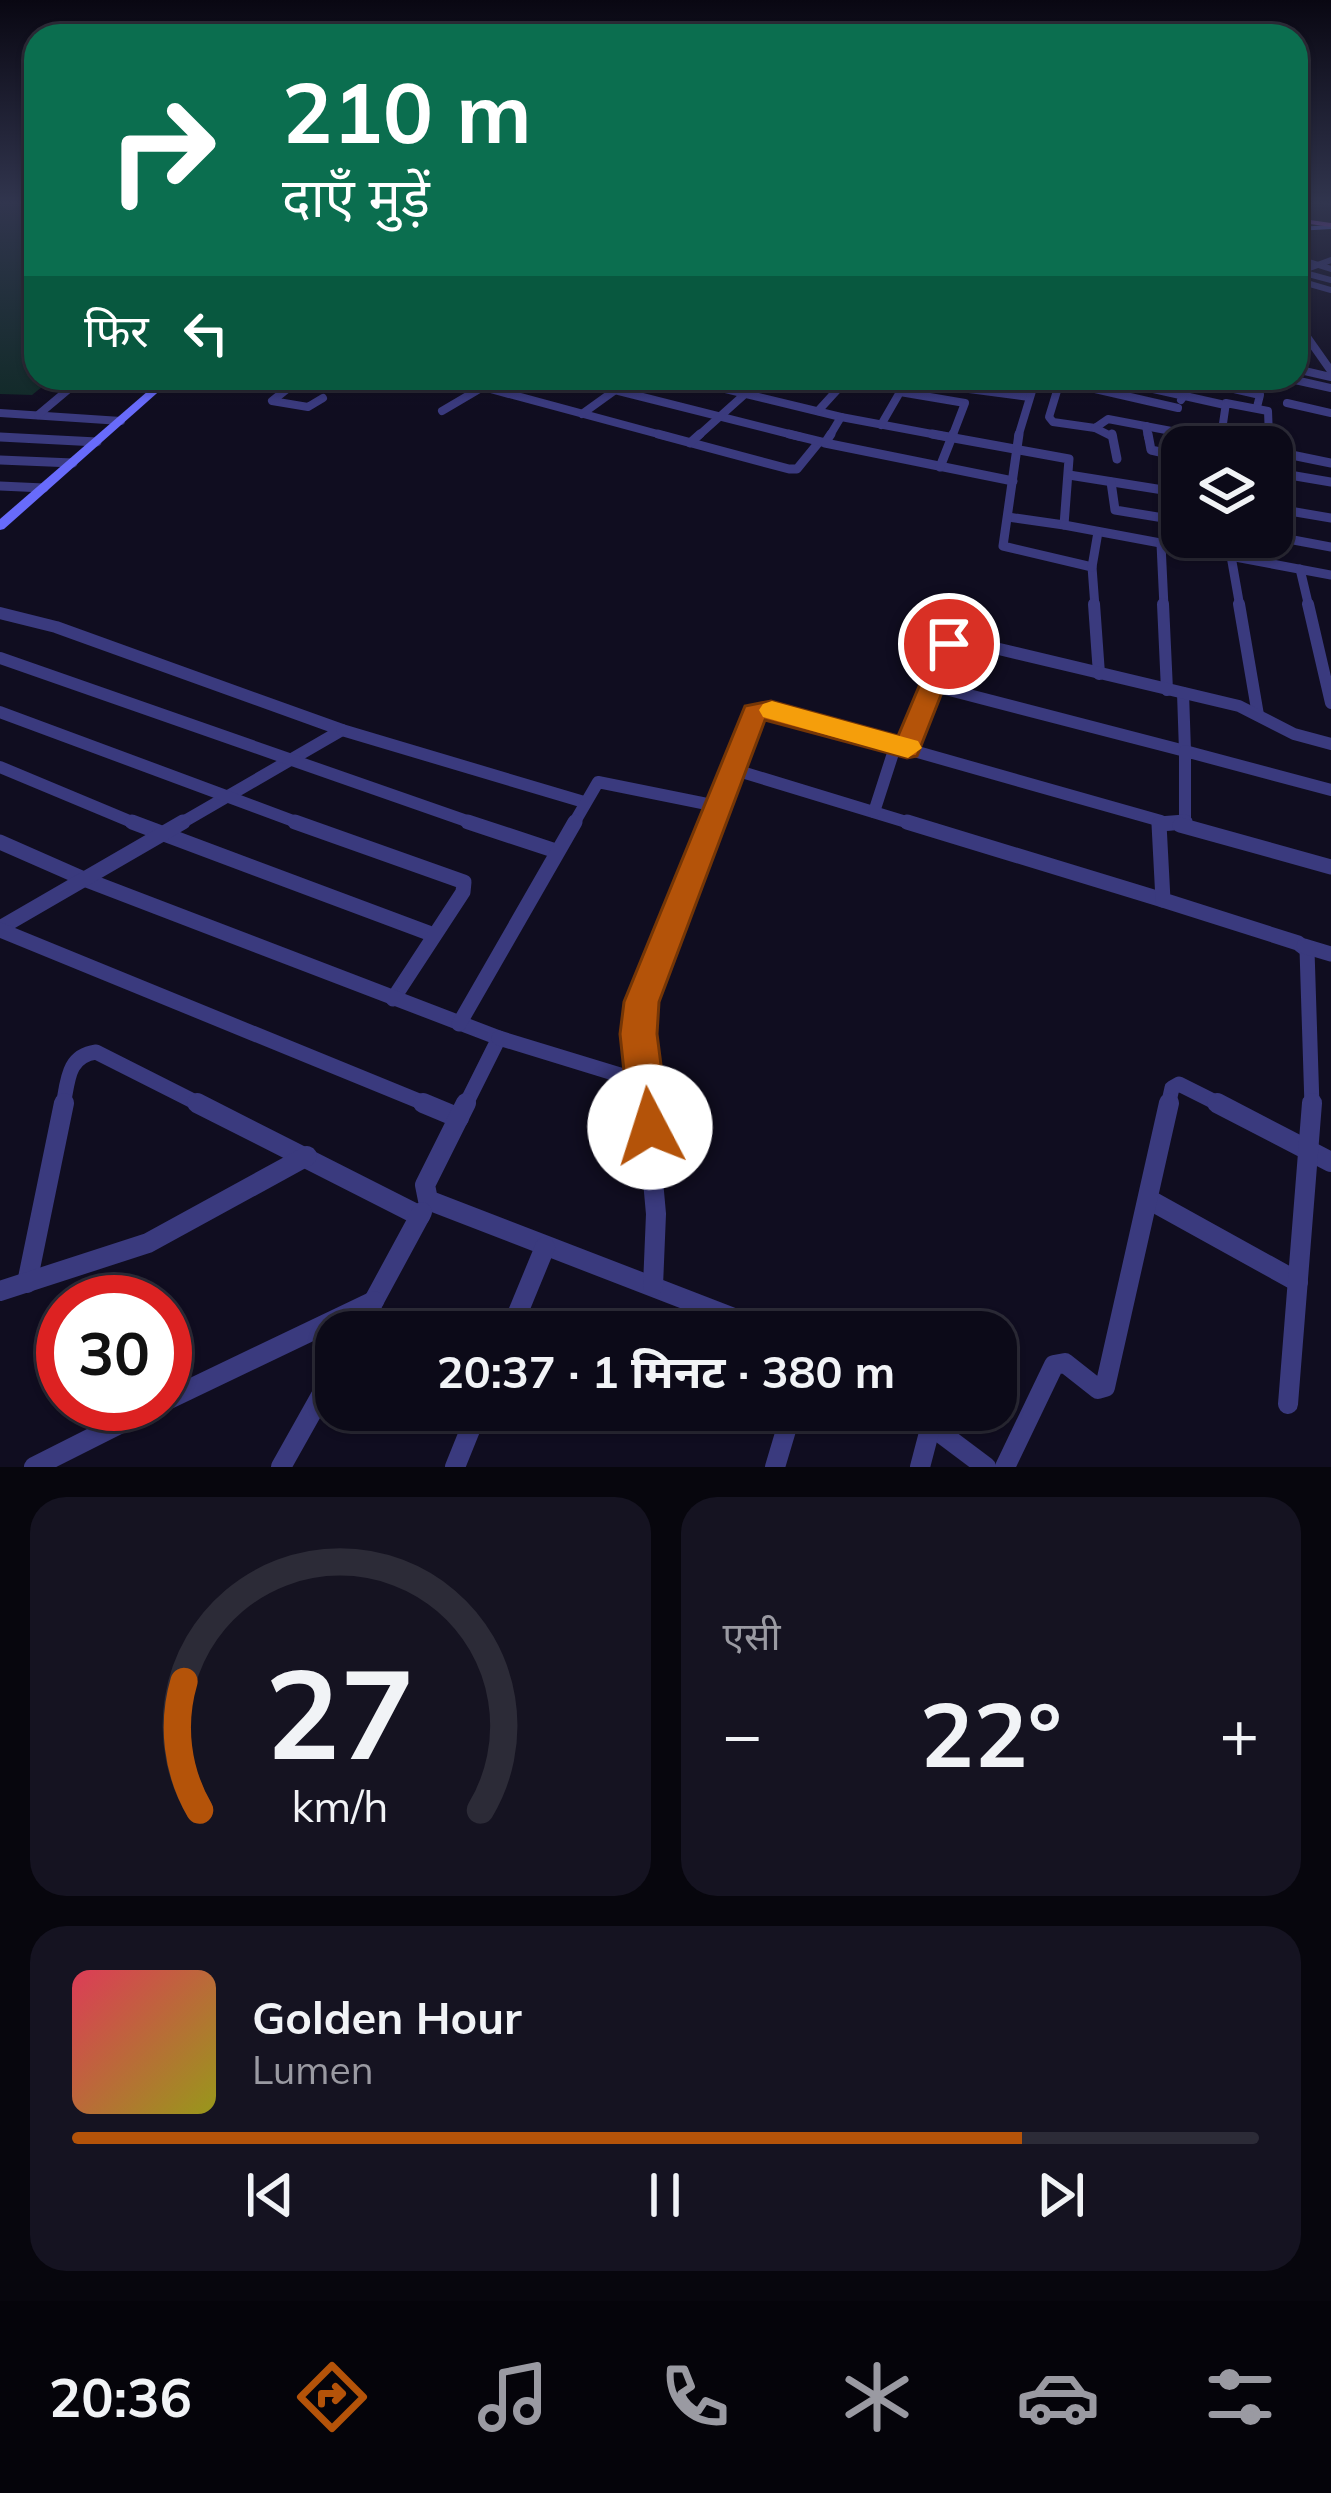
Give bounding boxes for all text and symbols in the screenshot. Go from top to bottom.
text: 210 m [282,59,532,164]
icon: right [84,72,240,228]
text: दाएँ मुड़ें [282,163,430,231]
icon: left [173,300,239,366]
text: फिर [84,302,149,358]
map controls [1161,426,1293,558]
button: layers [1161,426,1293,558]
pin [898,593,1000,695]
icon: arrive [916,611,982,677]
position arrow [587,1064,713,1190]
speed limit sign: 30 [36,1275,192,1431]
text: 20:37 · 1 मिनट · 380 m [437,1343,895,1399]
text: एसी [723,1611,781,1660]
text: 27 [265,1634,415,1790]
text: 22° [920,1677,1062,1790]
text: − [723,1692,762,1775]
text: + [1219,1692,1259,1775]
text: km/h [292,1778,389,1832]
text: Golden Hour [252,1989,522,2045]
text: Lumen [252,2045,374,2094]
icon: previous [237,2162,303,2228]
icon: pause [632,2162,698,2228]
icon: next [1028,2162,1094,2228]
icon: directions [290,2355,374,2439]
icon: music [471,2355,555,2439]
icon: phone [653,2355,737,2439]
icon: climate [835,2355,919,2439]
icon: car [1016,2355,1100,2439]
icon: filters [1198,2355,1282,2439]
text: 20:36 [49,2363,192,2431]

